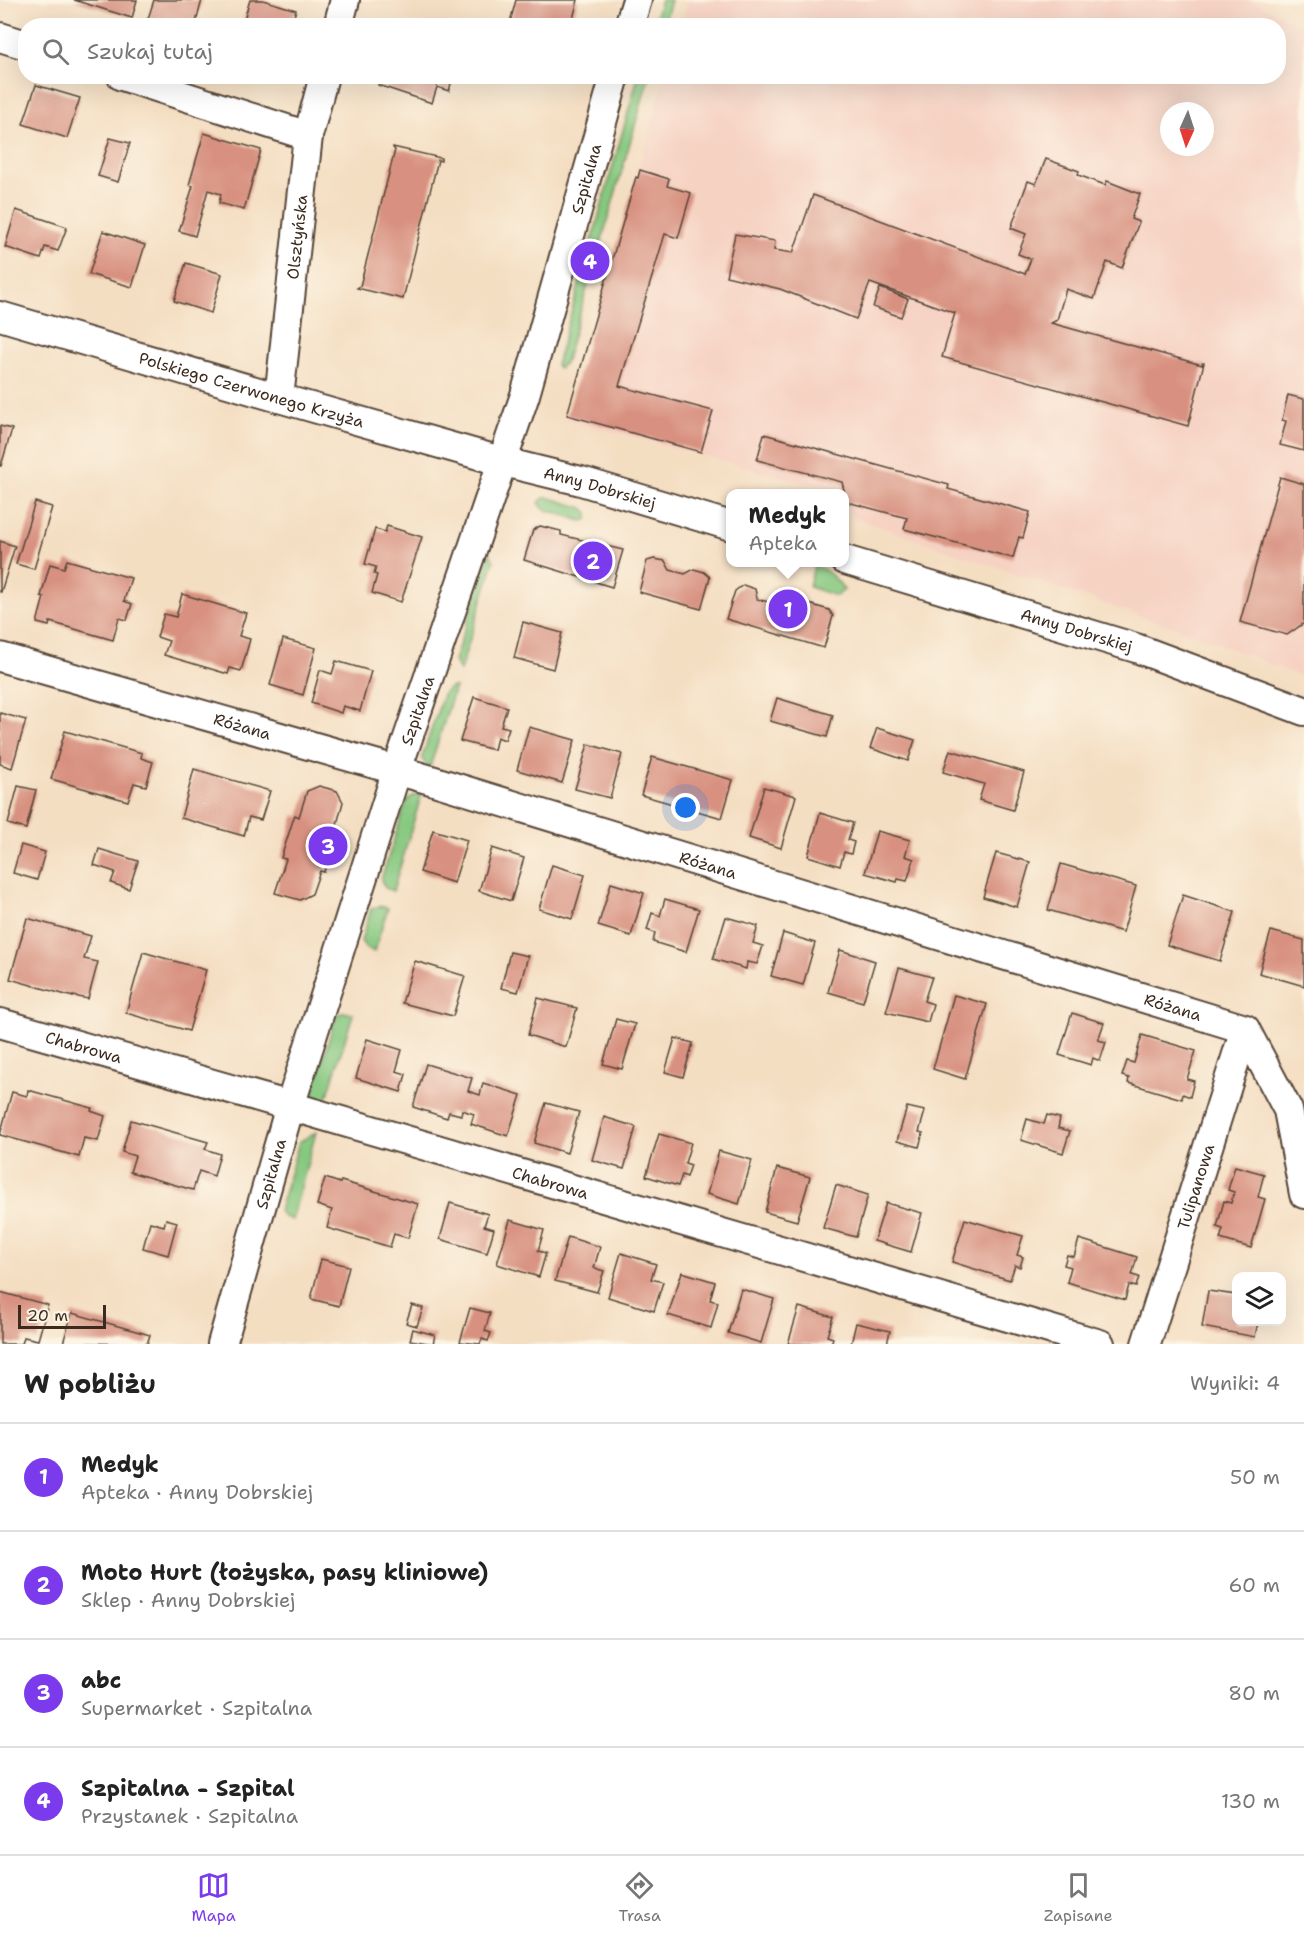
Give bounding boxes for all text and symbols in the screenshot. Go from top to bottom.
search box [18,18,1286,84]
icon: search [39,35,72,68]
text: Szukaj tutaj [87,37,213,66]
north arrow [1160,102,1214,156]
street label: Szpitalna [567,141,606,217]
street label: Olsztyńska [282,193,312,281]
pin: 4 [570,238,610,284]
street label: Polskiego Czerwonego Krzyża [136,347,366,433]
street label: Anny Dobrskiej [542,462,658,514]
popup [726,489,849,567]
text: Medyk [749,501,826,530]
text: Apteka [749,530,817,556]
pin: 2 [574,538,612,584]
pin: 1 [768,586,808,632]
street label: Anny Dobrskiej [1018,604,1135,657]
street label: Szpitalna [396,673,439,748]
street label: Różana [211,708,273,745]
your location [671,793,700,822]
pin: 3 [308,824,348,868]
street label: Różana [677,847,739,884]
street label: Różana [1142,989,1204,1026]
street label: Chabrowa [43,1027,124,1068]
street label: Szpitalna [251,1136,291,1212]
street label: Tulipanowa [1173,1141,1219,1232]
street label: Chabrowa [510,1162,591,1204]
map controls [1232,1272,1286,1326]
button: layers [1232,1272,1286,1326]
scale bar [18,1302,106,1330]
text: 20 m [27,1305,68,1326]
text: W pobliżu [24,1366,156,1401]
text: Wyniki: 4 [1190,1370,1280,1396]
text: Medyk [81,1450,159,1479]
text: 1 [39,1464,48,1490]
text: 50 m [1230,1464,1280,1490]
text: Apteka · Anny Dobrskiej [81,1479,313,1505]
text: Moto Hurt (łożyska, pasy kliniowe) [81,1558,488,1587]
text: 2 [37,1572,51,1598]
text: 60 m [1228,1572,1280,1598]
text: Sklep · Anny Dobrskiej [81,1587,295,1613]
text: abc [81,1666,121,1695]
text: 3 [37,1680,51,1706]
text: 80 m [1228,1680,1280,1706]
text: Supermarket · Szpitalna [81,1695,312,1721]
text: Szpitalna - Szpital [81,1774,295,1803]
text: 4 [37,1788,51,1814]
text: 130 m [1221,1788,1280,1814]
text: Przystanek · Szpitalna [81,1803,298,1829]
tab: Mapa [191,1869,236,1926]
tab: Trasa [618,1869,661,1926]
tab: Zapisane [1044,1869,1113,1926]

